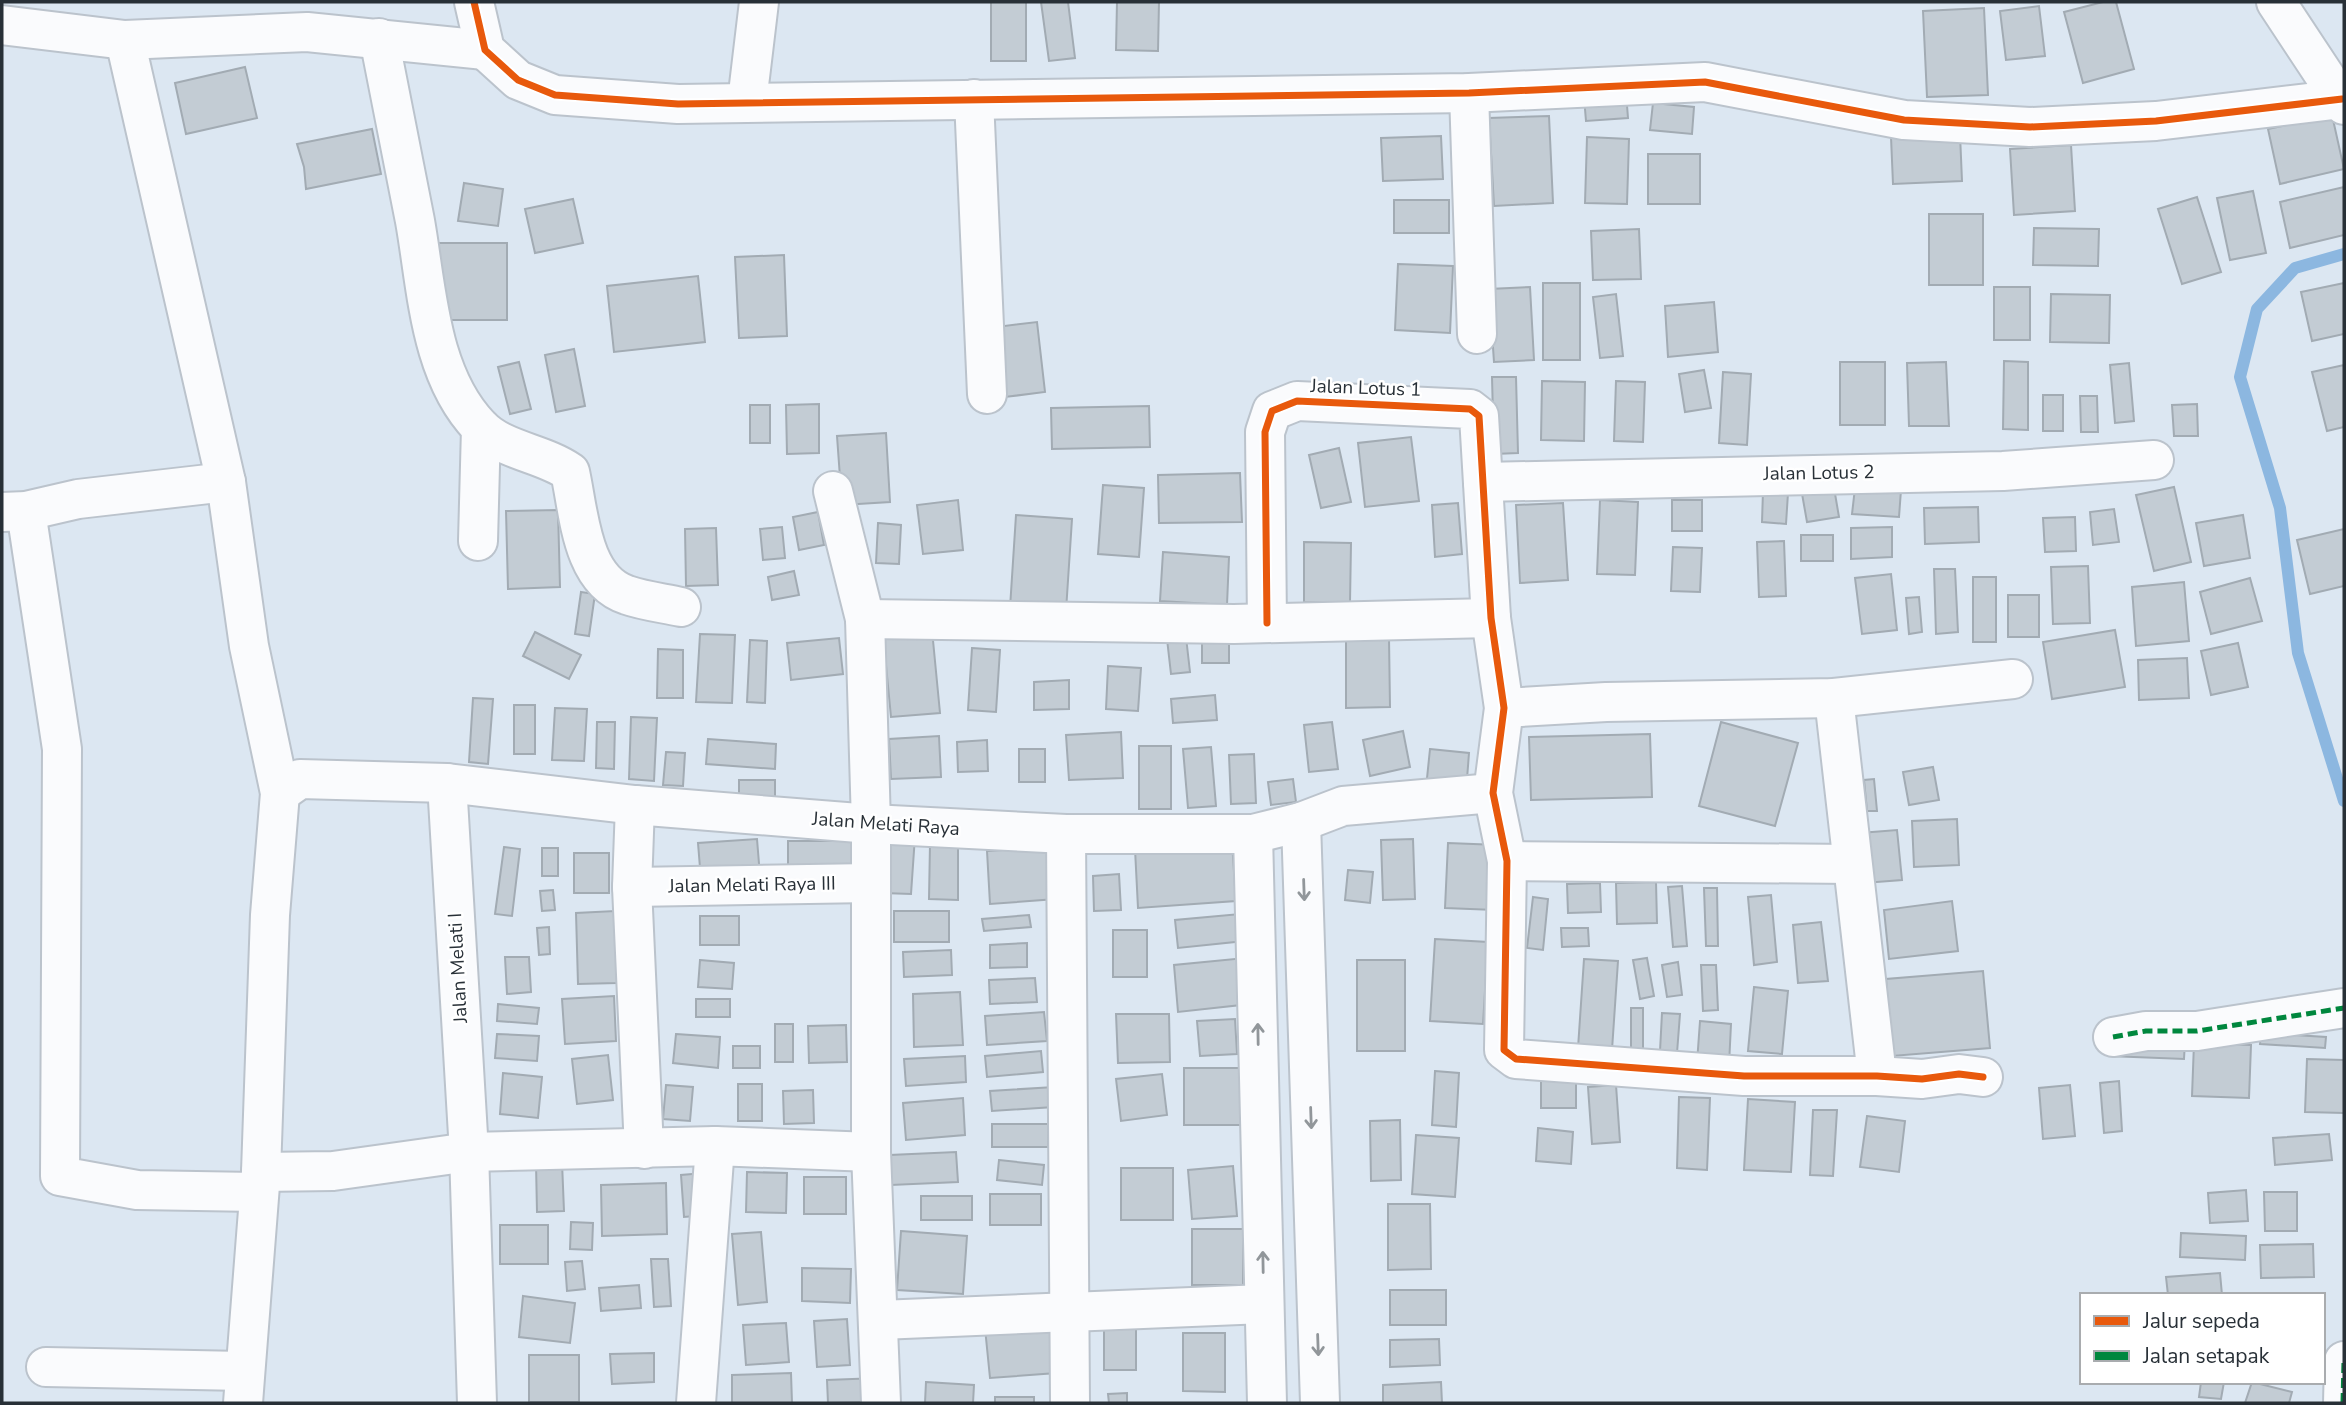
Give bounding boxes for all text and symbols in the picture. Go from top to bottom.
street label: Jalan Lotus 1 [1309,373,1422,403]
street label: Jalan Lotus 2 [1762,459,1875,487]
street label: Jalan Melati Raya [810,806,961,842]
street label: Jalan Melati Raya III [667,871,836,899]
one-way arrow [1297,879,1310,902]
street label: Jalan Melati I [442,912,474,1025]
one-way arrow [1251,1023,1265,1046]
one-way arrow [1305,1106,1318,1129]
one-way arrow [1257,1250,1270,1273]
legend [2080,1293,2325,1384]
text: Jalur sepeda [2142,1307,2260,1335]
one-way arrow [1312,1333,1325,1356]
text: Jalan setapak [2142,1342,2270,1370]

